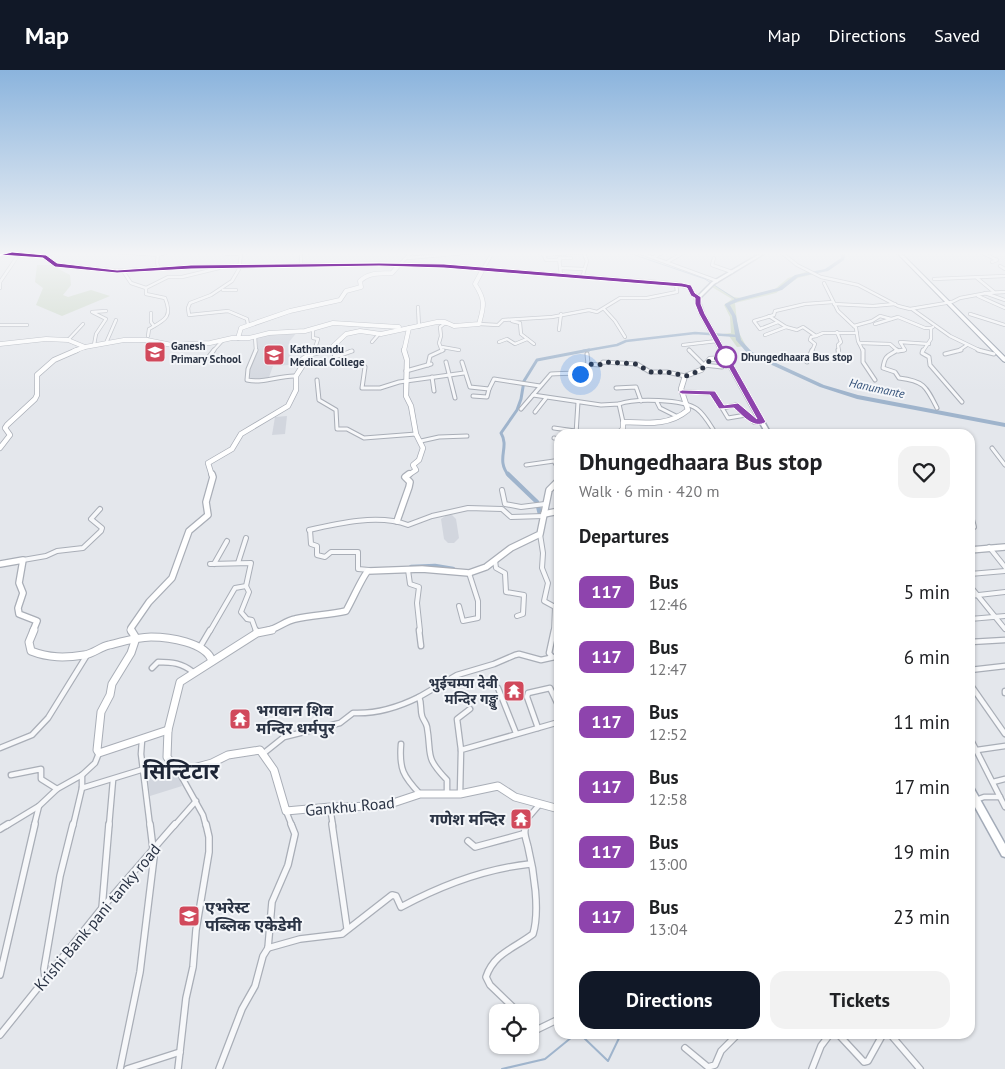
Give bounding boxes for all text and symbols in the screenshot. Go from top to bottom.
text: Map [25,20,69,51]
text: Map [768,24,800,47]
text: Directions [828,24,906,47]
text: Saved [934,24,980,47]
place label: Ganesh Primary School [171,339,242,366]
school or university icon: Ganesh Primary School [143,340,167,364]
place label: Kathmandu Medical College [290,342,365,369]
school or university icon: Kathmandu Medical College [262,343,286,367]
marker: Dhungedhaara Bus stop [715,346,737,368]
place label: Dhungedhaara Bus stop [741,350,853,364]
your location [568,362,593,387]
water label: Hanumante [848,375,907,401]
text: Dhungedhaara Bus stop [579,446,822,477]
button: heart [898,446,950,498]
text: Walk · 6 min · 420 m [579,481,719,501]
text: Departures [579,524,669,548]
text: Bus [649,570,678,594]
text: 117 [591,580,622,603]
text: 5 min [904,580,950,604]
text: 12:46 [649,594,687,614]
text: Bus [649,635,678,659]
text: 117 [591,645,622,668]
text: 6 min [904,645,950,669]
text: 12:47 [649,659,687,679]
place label: भुईचम्पा देवी मन्दिर गङ्खु [428,674,499,710]
temple icon: भुईचम्पा देवी मन्दिर गङ्खु [502,679,526,703]
place label: भगवान शिव मन्दिर धर्मपुर [256,700,336,739]
text: Bus [649,700,678,724]
temple icon: भगवान शिव मन्दिर धर्मपुर [228,707,252,731]
text: 117 [591,710,622,733]
text: 11 min [893,710,950,734]
text: 12:52 [649,724,687,744]
district label: सिन्टिटार [143,757,220,785]
text: Bus [649,765,678,789]
text: 117 [591,775,622,798]
text: 17 min [894,775,950,799]
text: 12:58 [649,789,687,809]
street label: Gankhu Road [304,792,396,820]
temple icon: गणेश मन्दिर [509,807,533,831]
place label: गणेश मन्दिर [430,809,506,829]
text: Bus [649,830,678,854]
street label: Krishi Bank pani tanky road [30,839,164,995]
text: 117 [591,840,622,863]
text: 19 min [893,840,950,864]
text: 13:00 [649,854,687,874]
text: Bus [649,895,678,919]
place label: एभरेस्ट पब्लिक एकेडेमी [205,897,302,935]
school or university icon: एभरेस्ट पब्लिक एकेडेमी [177,904,201,928]
text: 117 [591,905,622,928]
text: 23 min [893,905,950,929]
text: 13:04 [649,919,687,939]
button: Directions [579,971,760,1029]
button: Tickets [770,971,950,1029]
map controls [489,1004,539,1054]
button: locate [489,1004,539,1054]

